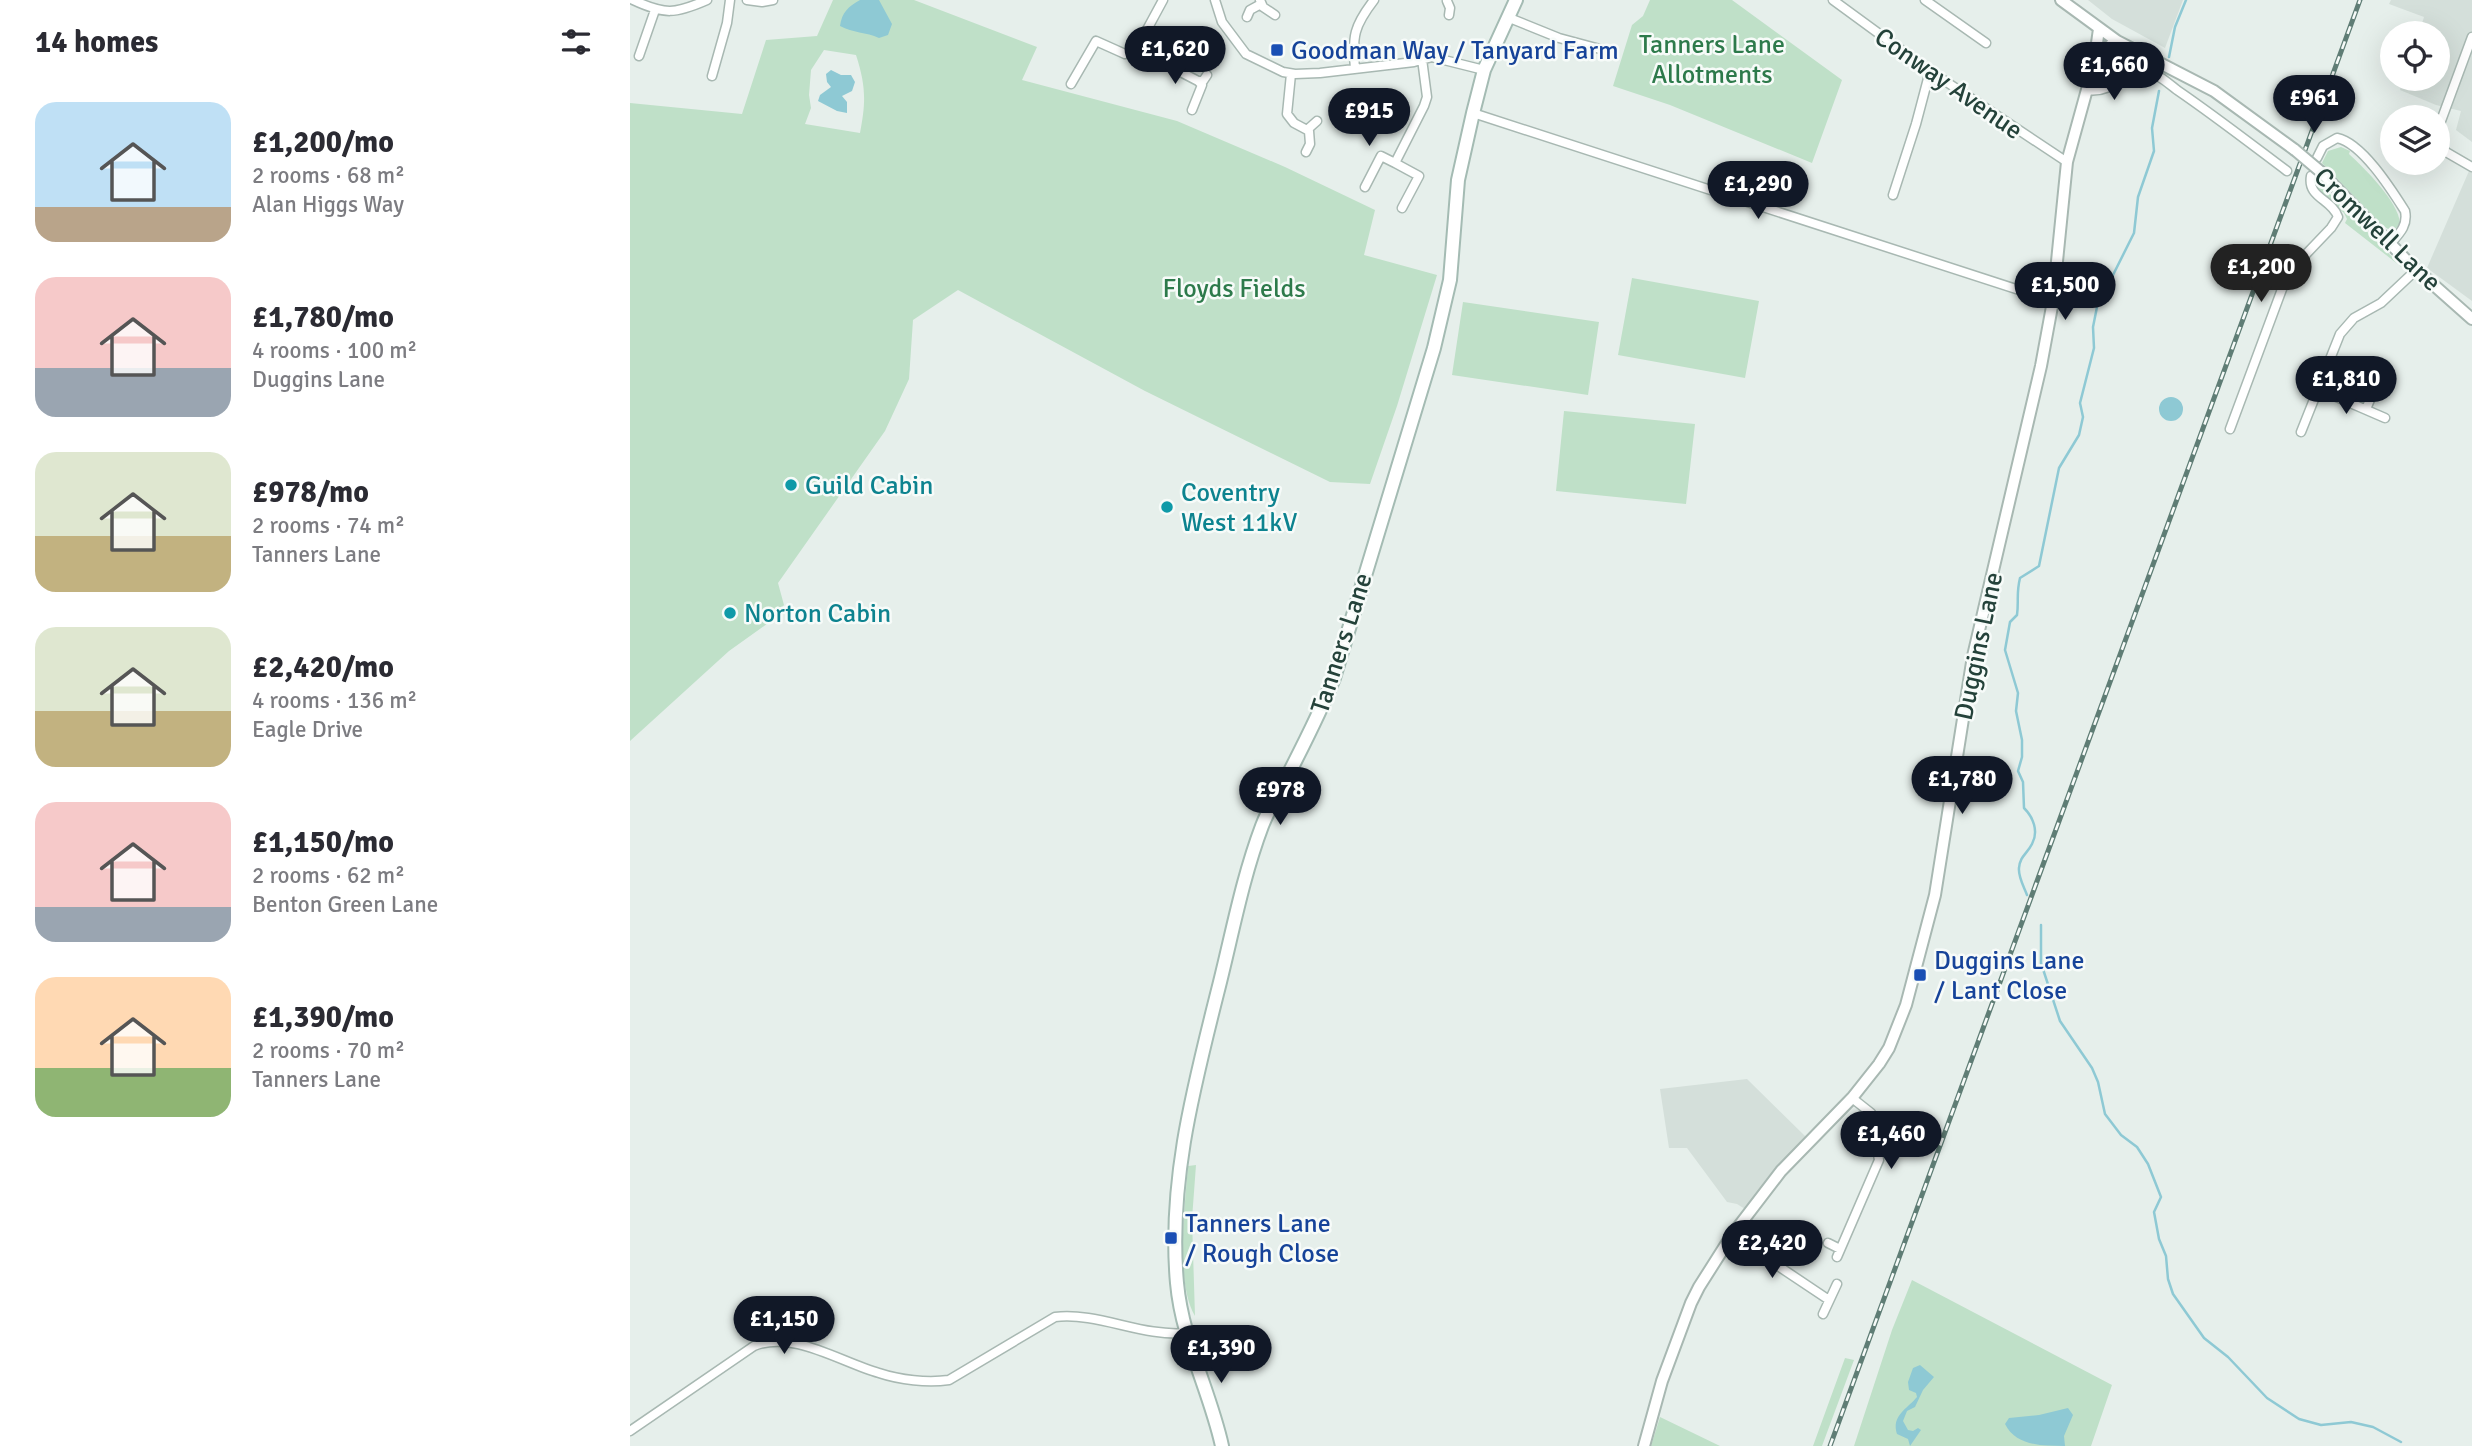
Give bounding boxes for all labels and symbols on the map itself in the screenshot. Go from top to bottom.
street label: Conway Avenue [1868,21,2029,147]
pin: £1,620 [1118,27,1232,86]
park label: Tanners Lane Allotments [1639,29,1785,91]
place label: Goodman Way / Tanyard Farm [1291,35,1619,67]
marker: Goodman Way / Tanyard Farm [1269,42,1285,58]
pin: £1,660 [2057,42,2171,102]
pin: £961 [2273,76,2355,135]
pin: £915 [1328,88,1410,148]
street label: Cromwell Lane [2307,161,2448,298]
pin: £1,290 [1701,162,1815,221]
pin: £1,200 [2204,244,2318,304]
pin: £1,500 [2008,262,2122,322]
park label: Floyds Fields [1162,273,1306,305]
pin: £1,810 [2289,356,2403,416]
place label: Guild Cabin [805,470,934,502]
marker: Guild Cabin [783,477,799,493]
place label: Coventry West 11kV [1181,477,1297,539]
marker: Coventry West 11kV [1159,499,1175,515]
street label: Tanners Lane [1304,569,1380,718]
street label: Duggins Lane [1948,569,2010,723]
place label: Norton Cabin [744,598,891,630]
marker: Norton Cabin [722,605,738,621]
pin: £1,780 [1905,756,2019,816]
pin: £978 [1239,768,1321,827]
place label: Duggins Lane / Lant Close [1934,945,2084,1007]
marker: Duggins Lane / Lant Close [1912,967,1928,983]
pin: £1,460 [1834,1112,1948,1171]
place label: Tanners Lane / Rough Close [1185,1208,1339,1270]
pin: £2,420 [1715,1220,1829,1280]
marker: Tanners Lane / Rough Close [1163,1230,1179,1246]
pin: £1,150 [727,1296,841,1356]
pin: £1,390 [1164,1326,1278,1385]

